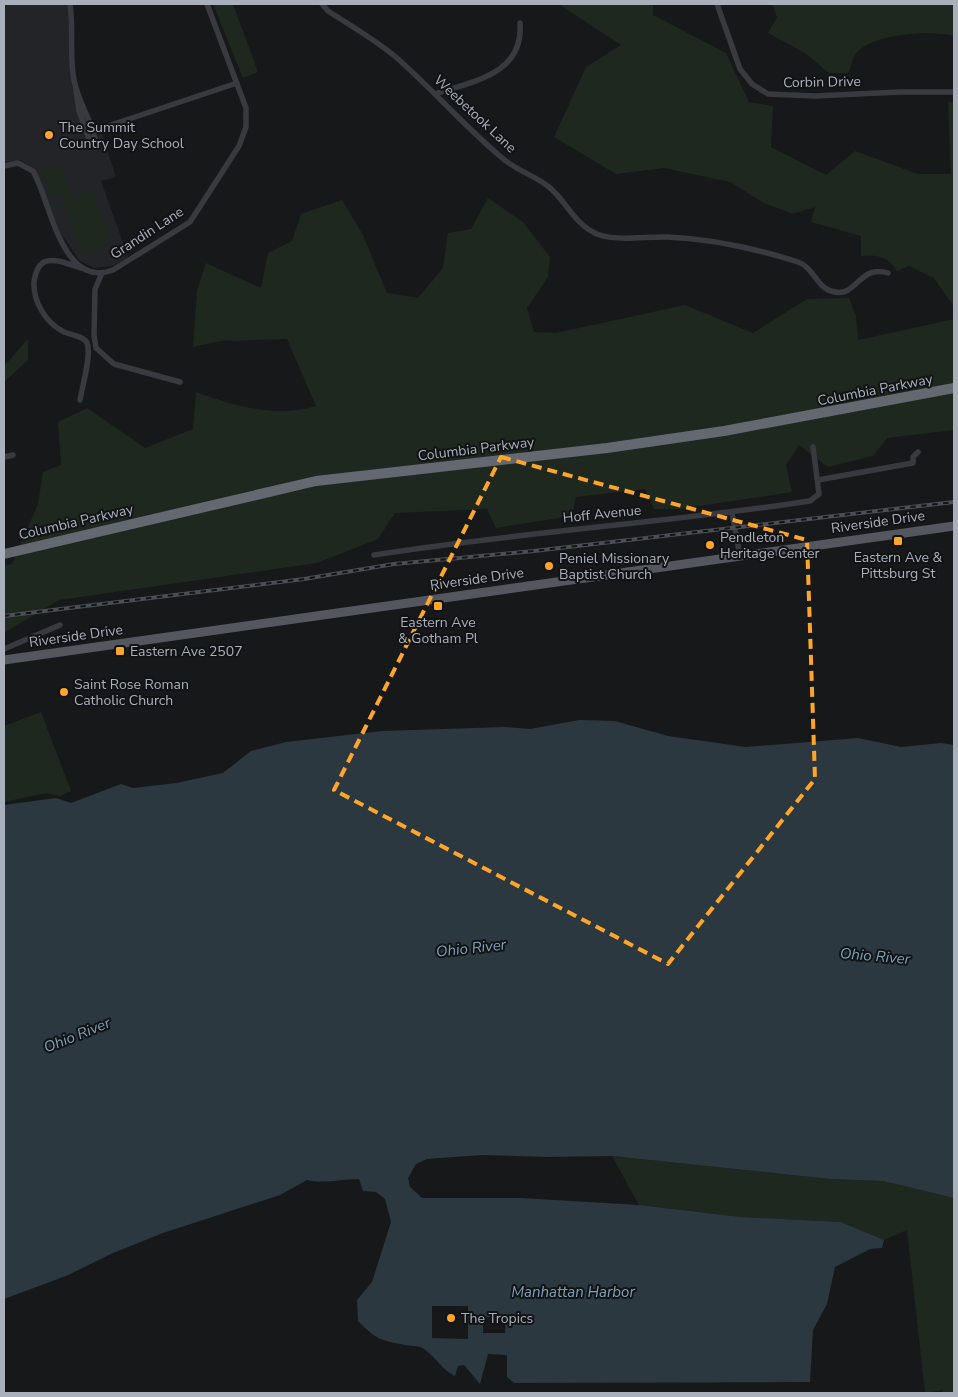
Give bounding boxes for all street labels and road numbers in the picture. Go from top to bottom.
street label: Weebetook Lane [430,71,520,157]
street label: Corbin Drive [783,72,861,92]
street label: Grandin Lane [107,202,187,264]
street label: Columbia Parkway [816,369,935,410]
street label: Columbia Parkway [417,432,536,466]
street label: Columbia Parkway [17,499,136,544]
street label: Hoff Avenue [562,500,642,528]
street label: Riverside Drive [830,506,926,538]
street label: Riverside Drive [429,563,525,595]
street label: Riverside Drive [28,620,124,652]

